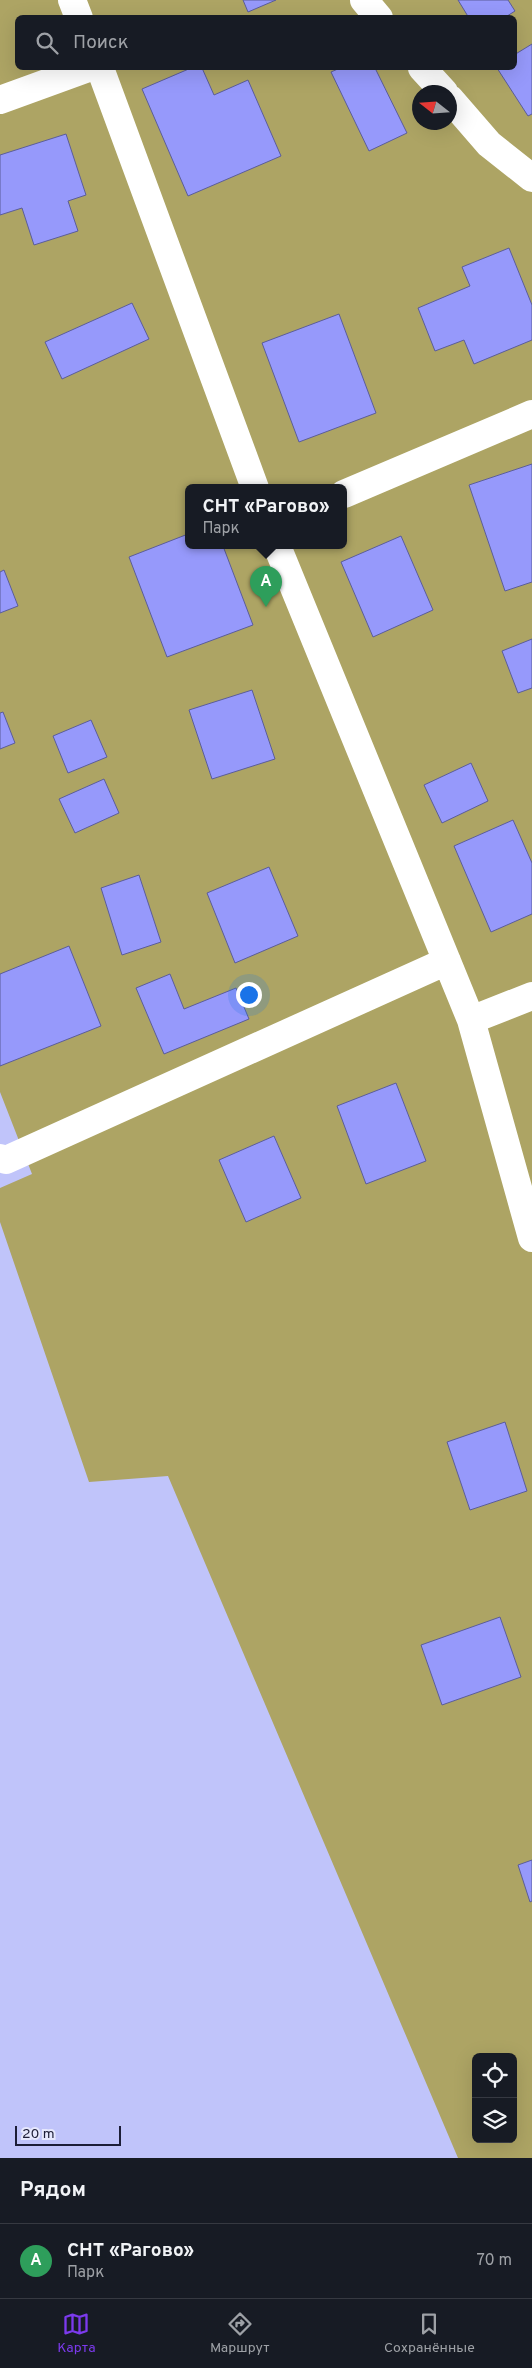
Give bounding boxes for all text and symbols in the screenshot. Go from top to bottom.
search box [15,15,517,70]
icon: search [33,29,61,57]
text: Поиск [73,31,129,55]
north arrow [412,85,457,130]
popup [185,484,347,549]
text: СНТ «Рагово» [202,495,330,519]
text: Парк [202,519,240,539]
pin: A [250,566,282,607]
your location [236,982,262,1008]
map controls [472,2053,517,2143]
button: locate [472,2053,517,2098]
button: layers [472,2098,517,2143]
scale bar [15,2123,121,2146]
text: 20 m [22,2126,55,2143]
text: Рядом [20,2177,86,2204]
text: СНТ «Рагово» [67,2239,194,2263]
text: A [30,2251,42,2271]
text: 70 m [477,2251,512,2271]
text: Парк [67,2263,104,2283]
tab: Карта [57,2310,96,2357]
tab: Маршрут [210,2310,270,2357]
tab: Сохранённые [384,2310,475,2357]

